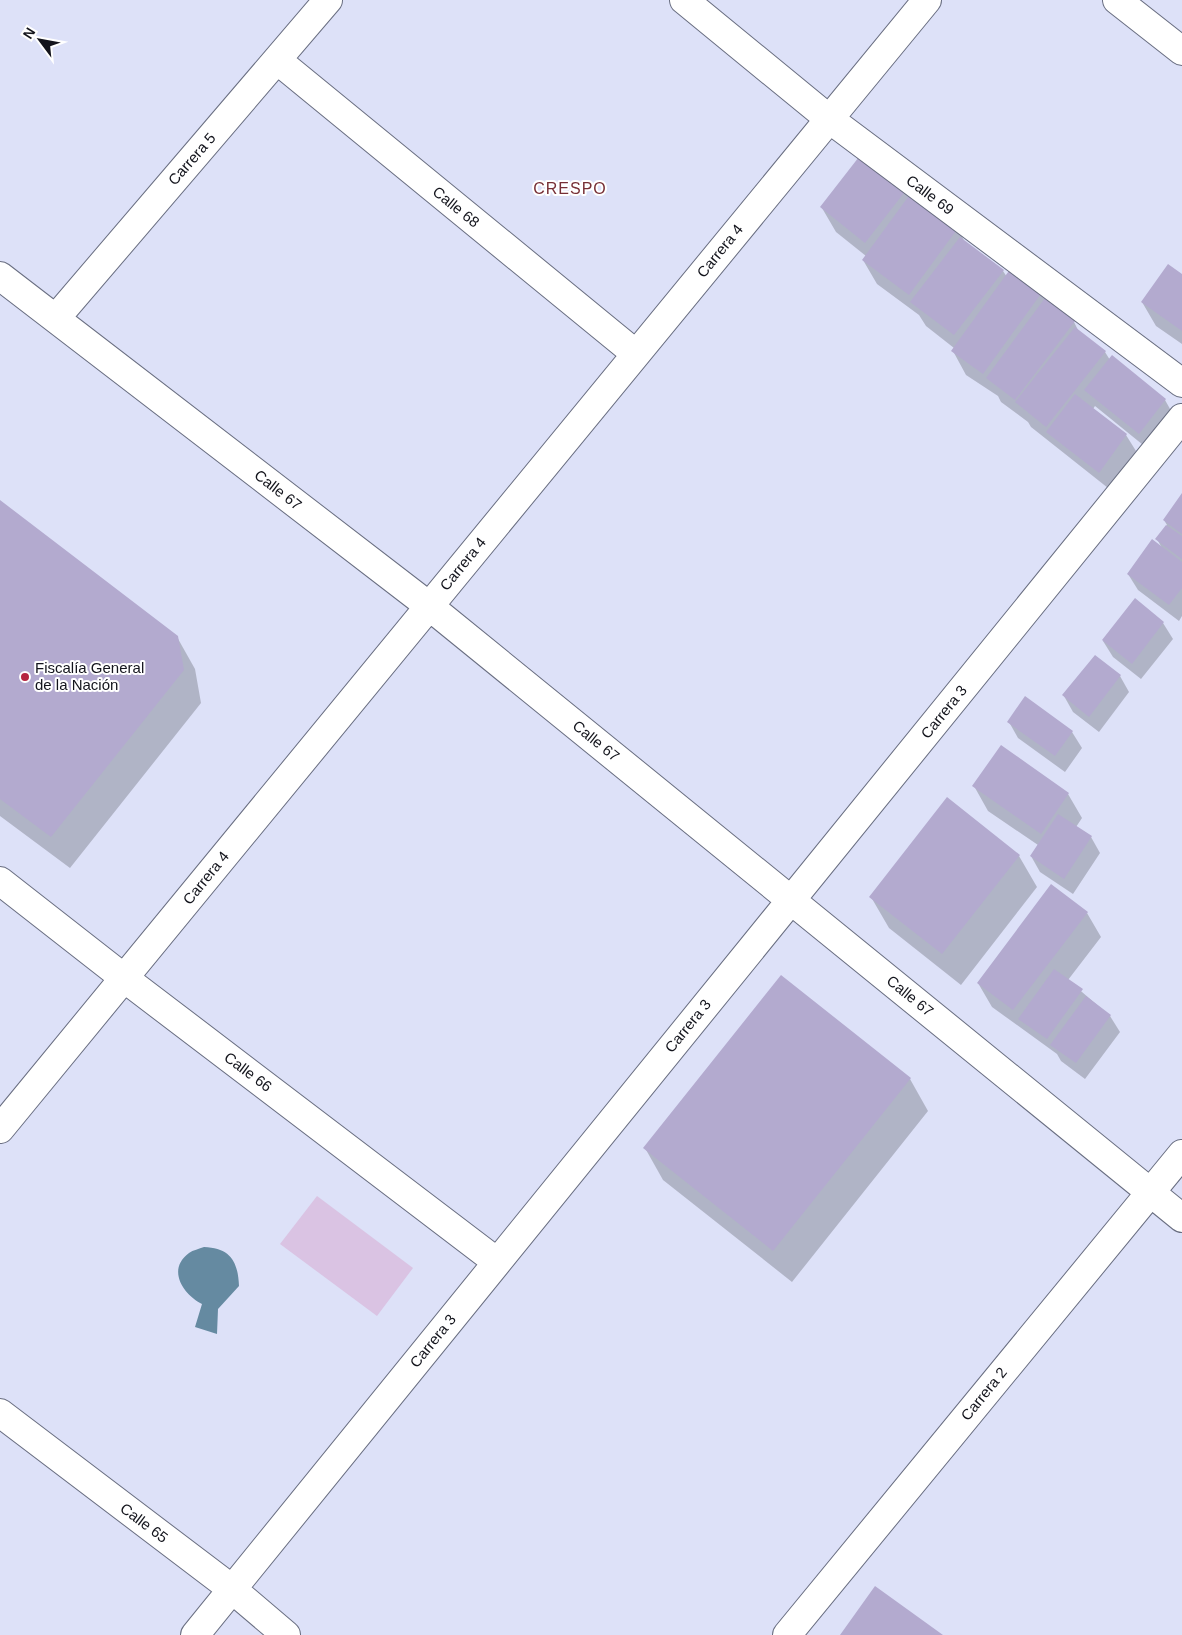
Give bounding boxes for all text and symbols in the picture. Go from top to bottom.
north arrow [15,15,65,65]
text: N [20,25,38,42]
street label: Carrera 5 [164,129,219,188]
street label: Calle 69 [903,171,957,218]
district label: CRESPO [533,180,607,197]
street label: Calle 68 [430,183,483,231]
street label: Carrera 4 [693,221,746,281]
street label: Calle 67 [251,466,305,513]
street label: Carrera 4 [436,534,489,594]
place label: Fiscalía General de la Nación [35,659,144,693]
marker: Fiscalía General de la Nación [19,671,31,683]
street label: Carrera 3 [917,682,970,742]
street label: Calle 67 [570,717,623,765]
street label: Carrera 4 [179,848,232,908]
street label: Calle 67 [884,972,937,1020]
street label: Carrera 3 [661,996,714,1056]
street label: Calle 66 [221,1048,275,1095]
street label: Carrera 3 [406,1311,459,1371]
street label: Carrera 2 [957,1364,1010,1424]
street label: Calle 65 [117,1499,171,1546]

